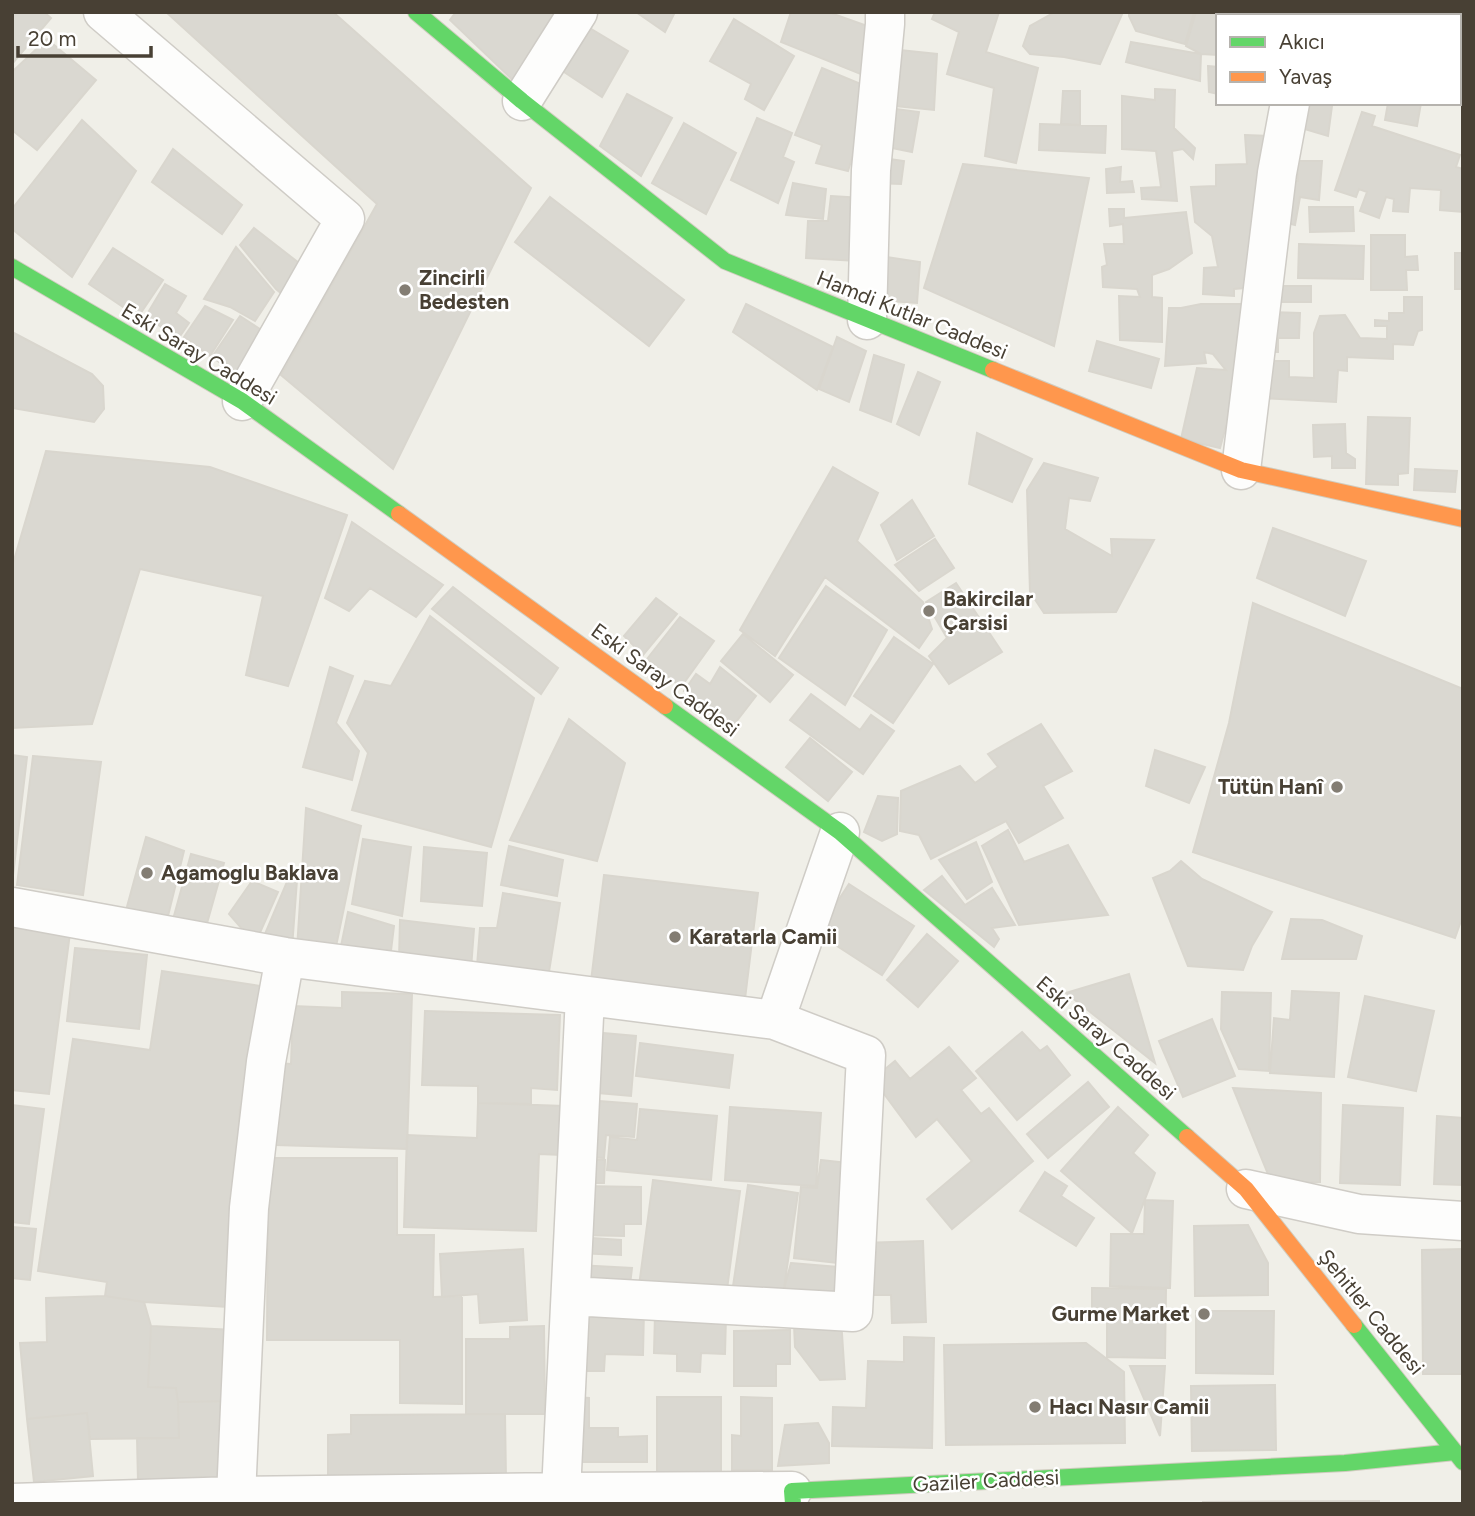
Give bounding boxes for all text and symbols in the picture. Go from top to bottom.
scale bar [18,14,150,58]
legend [1216,14,1461,105]
text: 20 m [28,26,76,51]
text: Akıcı [1279,29,1325,54]
text: Yavaş [1279,64,1332,89]
place label: Zincirli Bedesten [419,265,509,314]
street label: Hamdi Kutlar Caddesi [813,265,1011,364]
marker: Zincirli Bedesten [397,282,413,298]
street label: Eski Saray Caddesi [117,297,281,410]
place label: Bakircilar Çarsisi [943,586,1033,635]
marker: Bakircilar Çarsisi [921,603,937,619]
street label: Eski Saray Caddesi [587,618,744,742]
place label: Tütün Hanî [1218,774,1324,799]
marker: Tütün Hanî [1329,779,1345,795]
place label: Agamoglu Baklava [161,860,339,885]
marker: Agamoglu Baklava [139,865,155,881]
place label: Karatarla Camii [689,924,837,949]
marker: Karatarla Camii [667,929,683,945]
street label: Eski Saray Caddesi [1032,970,1181,1105]
street label: Şehitler Caddesi [1313,1244,1430,1379]
place label: Gurme Market [1052,1301,1190,1326]
marker: Gurme Market [1196,1306,1212,1322]
place label: Hacı Nasır Camii [1049,1394,1209,1419]
marker: Hacı Nasır Camii [1027,1399,1043,1415]
street label: Gaziler Caddesi [912,1464,1060,1497]

